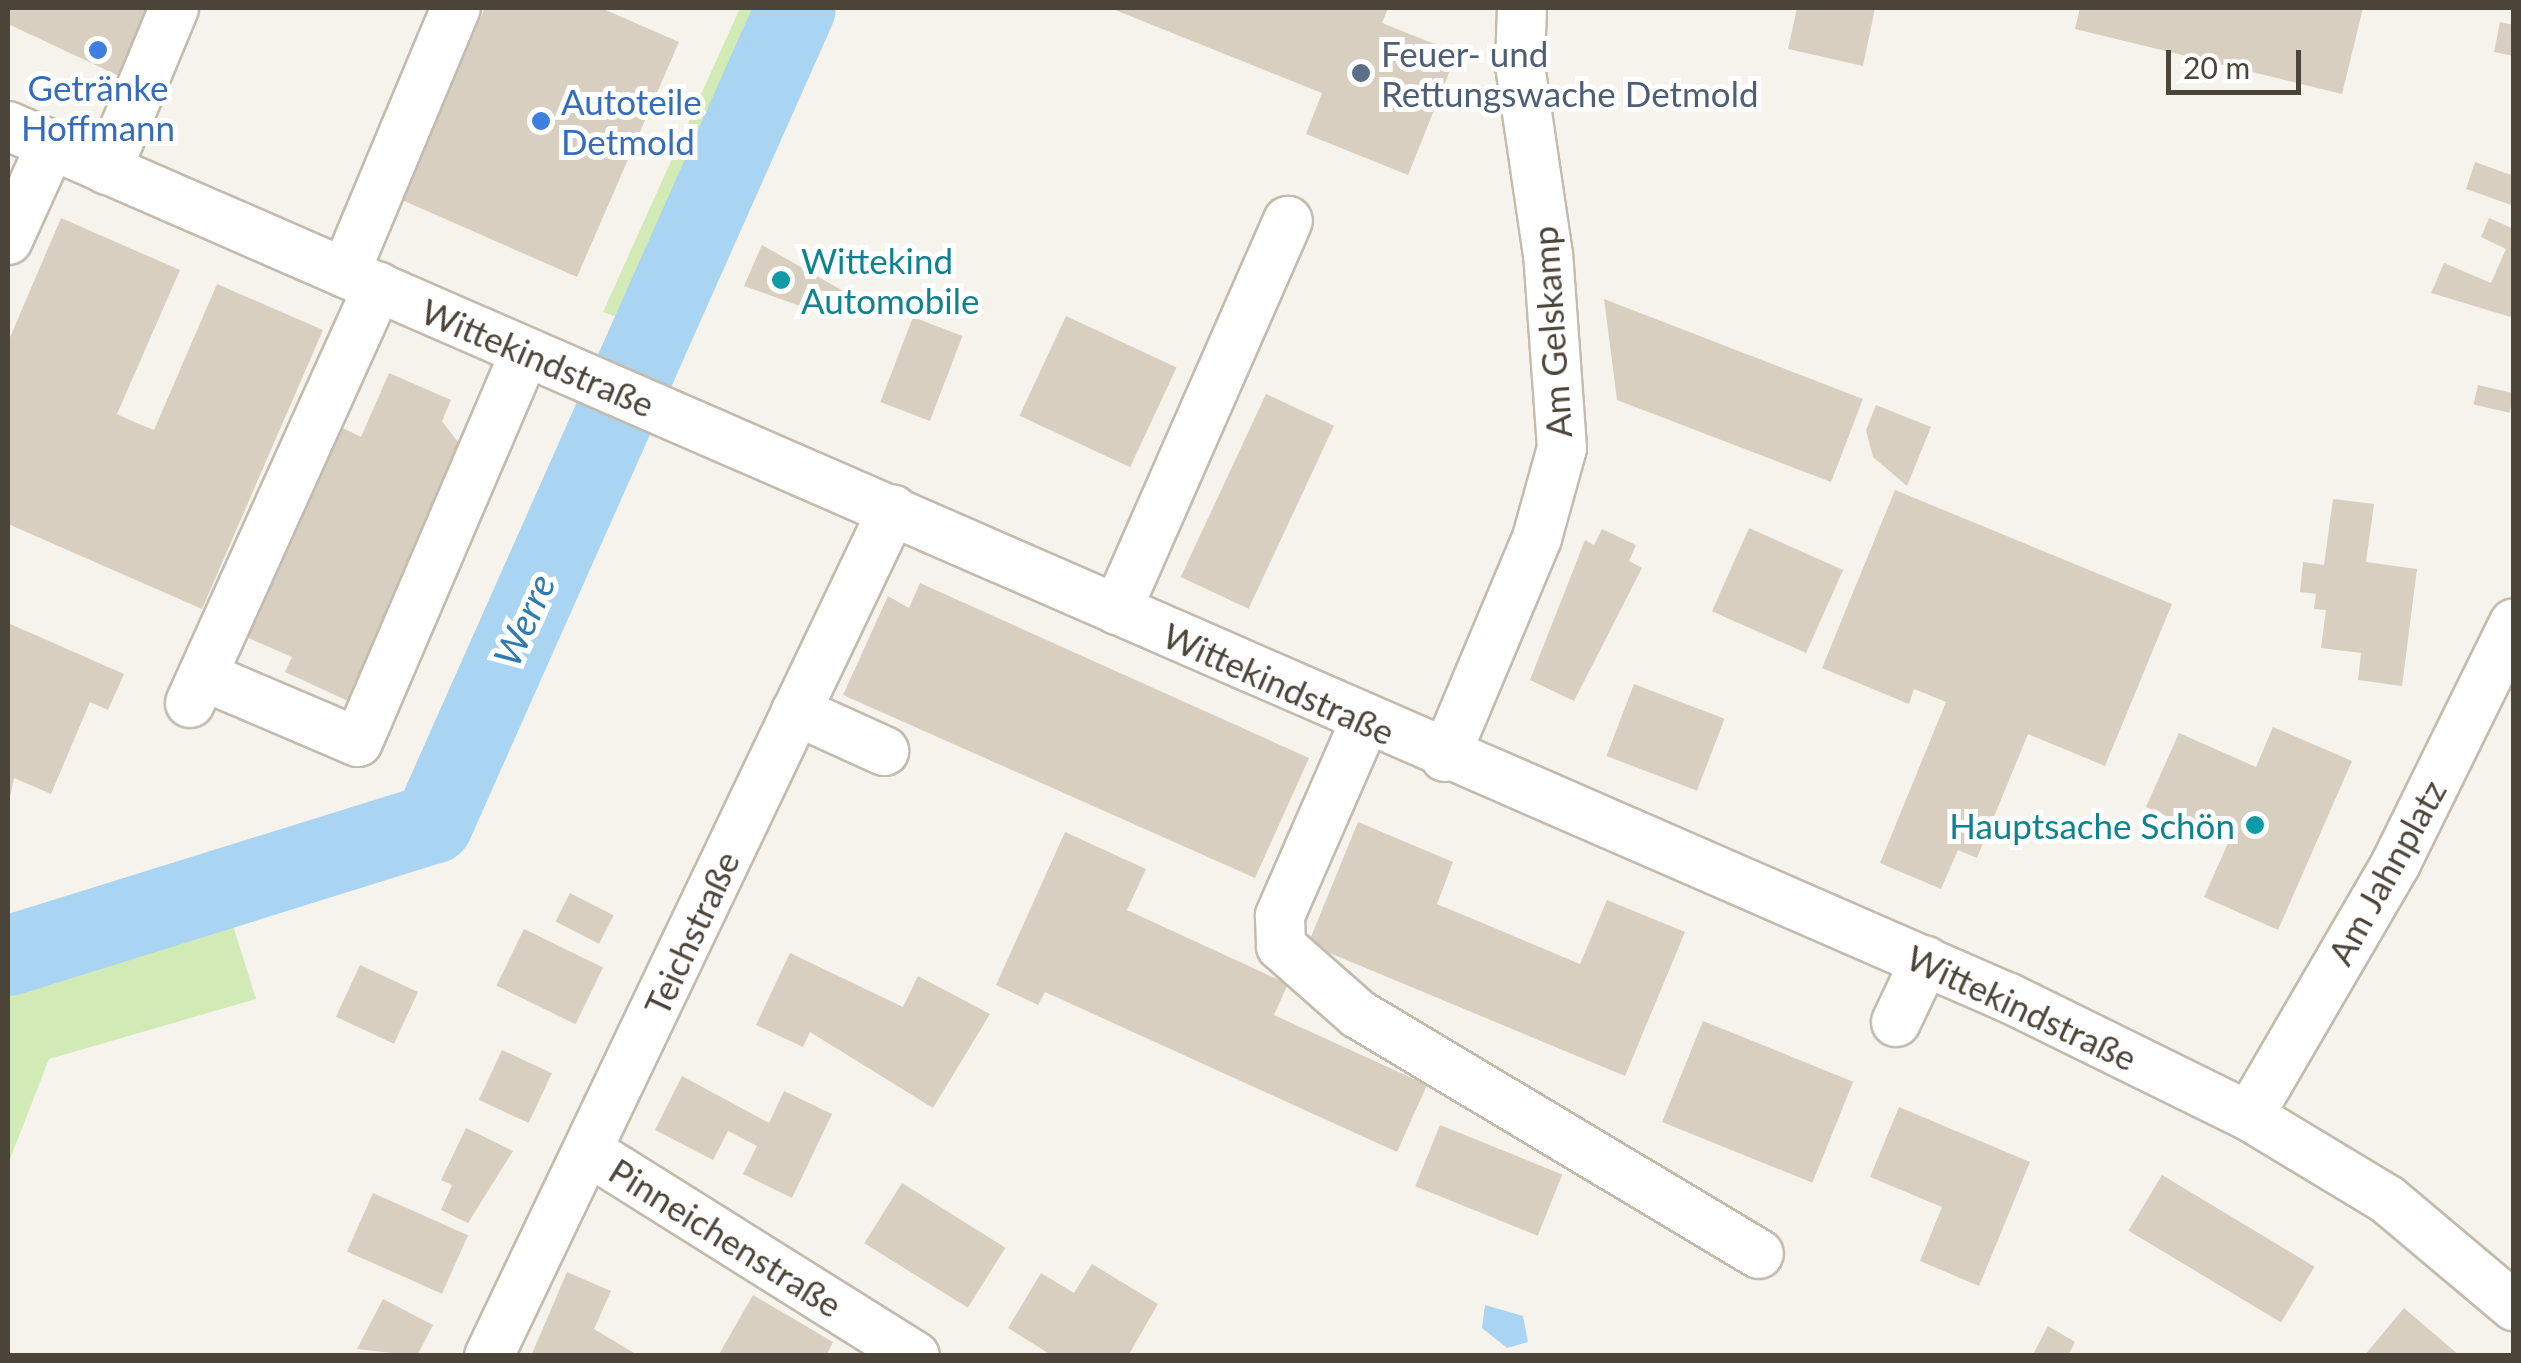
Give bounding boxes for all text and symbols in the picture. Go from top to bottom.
scale bar [2171,30,2306,92]
place label: Feuer- und Rettungswache Detmold [1381,32,1759,114]
marker: Getränke Hoffmann [87,39,109,61]
text: 20 m [2183,49,2250,85]
marker: Feuer- und Rettungswache Detmold [1350,62,1372,84]
place label: Getränke Hoffmann [21,66,175,148]
place label: Autoteile Detmold [561,80,702,162]
marker: Autoteile Detmold [530,110,552,132]
street label: Am Gelskamp [1523,225,1579,439]
place label: Wittekind Automobile [801,239,979,321]
marker: Wittekind Automobile [770,269,792,291]
street label: Wittekindstraße [415,289,661,425]
water label: Werre [484,567,564,673]
street label: Wittekindstraße [1157,613,1401,753]
street label: Am Jahnplatz [2318,772,2454,972]
place label: Hauptsache Schön [1949,804,2235,846]
marker: Hauptsache Schön [2244,814,2266,836]
street label: Teichstraße [635,844,747,1022]
street label: Wittekindstraße [1901,935,2143,1079]
street label: Pinneichenstraße [602,1149,850,1325]

